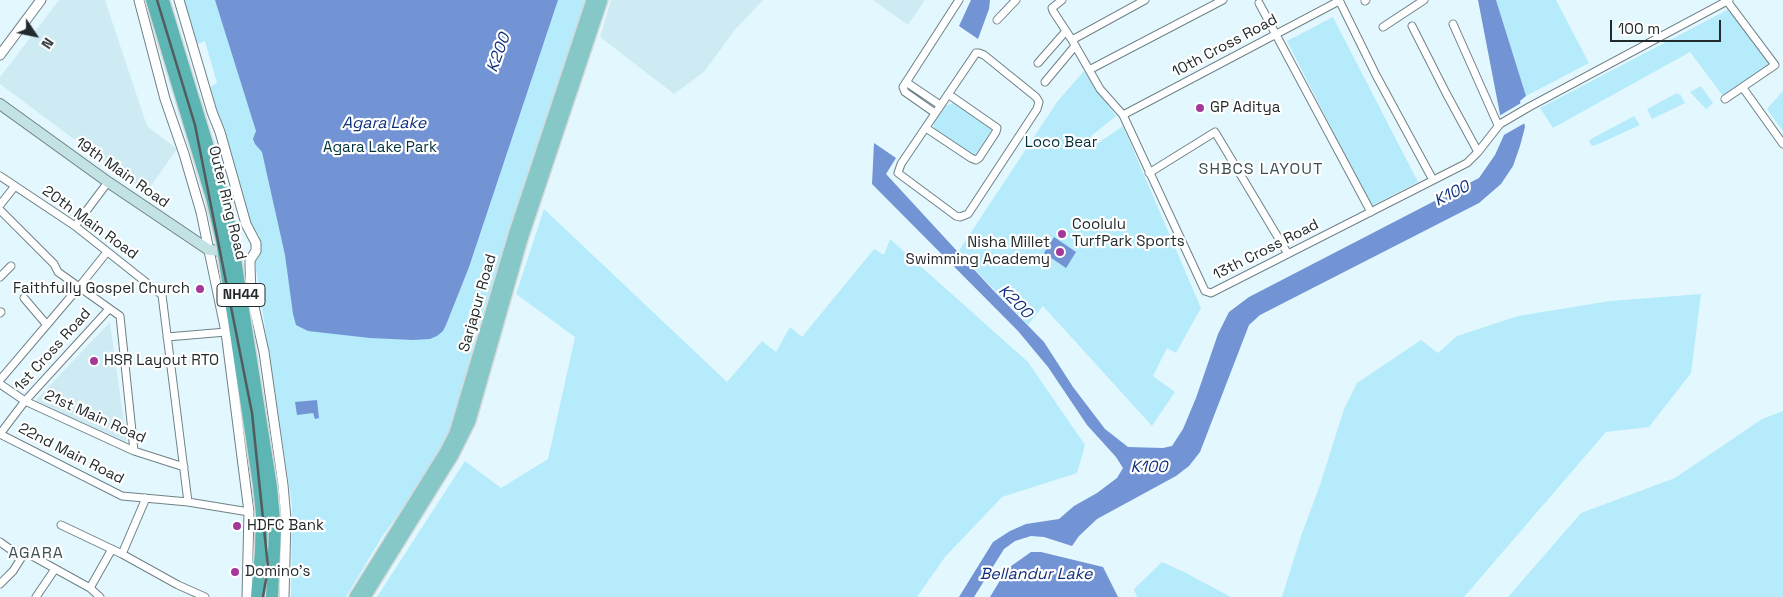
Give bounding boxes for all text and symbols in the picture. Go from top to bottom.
north arrow [10,10,60,60]
scale bar [1613,10,1724,42]
street label: 10th Cross Road [1169,11,1281,81]
text: 100 m [1618,19,1660,38]
water label: K200 [483,31,515,75]
text: N [37,34,58,52]
place label: GP Aditya [1210,99,1280,117]
marker: GP Aditya [1194,102,1206,114]
water label: Agara Lake [342,114,426,134]
street label: 19th Main Road [72,134,172,212]
park label: Loco Bear [1025,134,1097,152]
park label: Agara Lake Park [323,139,437,157]
street label: Outer Ring Road [204,144,250,262]
district label: SHBCS LAYOUT [1197,160,1325,180]
water label: K100 [1431,177,1473,211]
street label: 20th Main Road [39,182,141,264]
place label: Coolulu TurfPark Sports [1072,216,1185,251]
street label: 13th Cross Road [1210,216,1322,284]
marker: Coolulu TurfPark Sports [1056,228,1068,240]
place label: Nisha Millet Swimming Academy [906,234,1050,269]
marker: Nisha Millet Swimming Academy [1054,246,1066,258]
street label: Sarjapur Road [455,252,501,354]
place label: Faithfully Gospel Church [13,280,190,298]
water label: K200 [994,281,1036,323]
marker: Faithfully Gospel Church [194,283,206,295]
road number: NH44 [217,284,265,306]
street label: 1st Cross Road [11,305,95,395]
place label: HSR Layout RTO [104,352,219,370]
marker: HSR Layout RTO [88,355,100,367]
street label: 21st Main Road [42,387,148,447]
street label: 22nd Main Road [15,420,127,488]
water label: K100 [1131,458,1167,478]
place label: HDFC Bank [247,517,324,535]
marker: HDFC Bank [231,520,243,532]
district label: AGARA [8,544,64,564]
place label: Domino's [245,563,310,581]
water label: Bellandur Lake [980,565,1092,585]
marker: Domino's [229,566,241,578]

